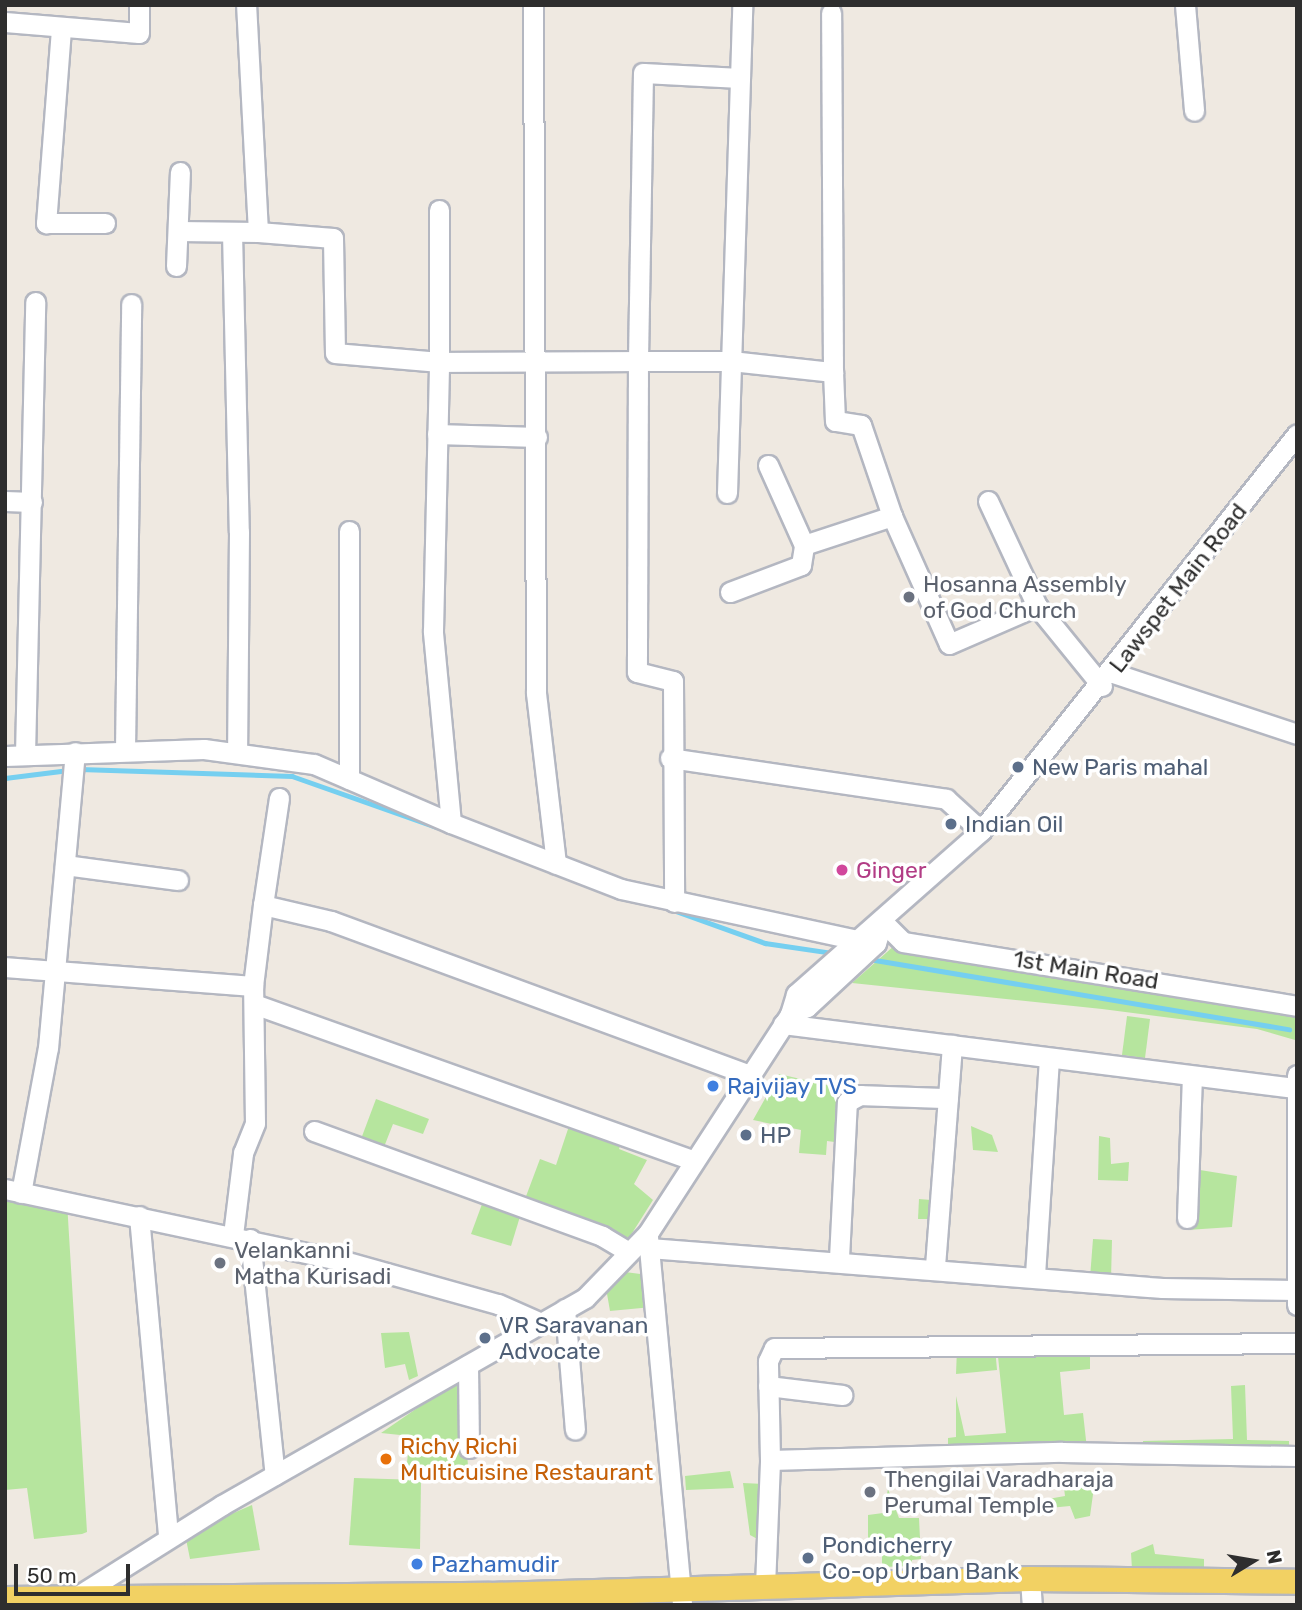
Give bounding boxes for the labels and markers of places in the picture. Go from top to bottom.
place label: Hosanna Assembly of God Church [923,570,1127,624]
marker: Hosanna Assembly of God Church [901,589,917,605]
place label: New Paris mahal [1032,753,1209,781]
marker: New Paris mahal [1010,759,1026,775]
place label: Indian Oil [965,810,1063,838]
marker: Indian Oil [943,816,959,832]
place label: Ginger [856,856,927,884]
marker: Ginger [834,862,850,878]
place label: Rajvijay TVS [727,1072,858,1100]
marker: Rajvijay TVS [705,1078,721,1094]
place label: HP [760,1121,791,1149]
marker: HP [738,1127,754,1143]
place label: Velankanni Matha Kurisadi [234,1236,391,1290]
marker: Velankanni Matha Kurisadi [212,1255,228,1271]
place label: VR Saravanan Advocate [499,1311,648,1365]
marker: VR Saravanan Advocate [477,1330,493,1346]
place label: Richy Richi Multicuisine Restaurant [400,1432,653,1486]
marker: Richy Richi Multicuisine Restaurant [378,1451,394,1467]
place label: Thengilai Varadharaja Perumal Temple [884,1465,1115,1519]
marker: Thengilai Varadharaja Perumal Temple [862,1484,878,1500]
place label: Pondicherry Co-op Urban Bank [822,1531,1019,1585]
place label: Pazhamudir [431,1550,559,1578]
marker: Pondicherry Co-op Urban Bank [800,1550,816,1566]
marker: Pazhamudir [409,1556,425,1572]

